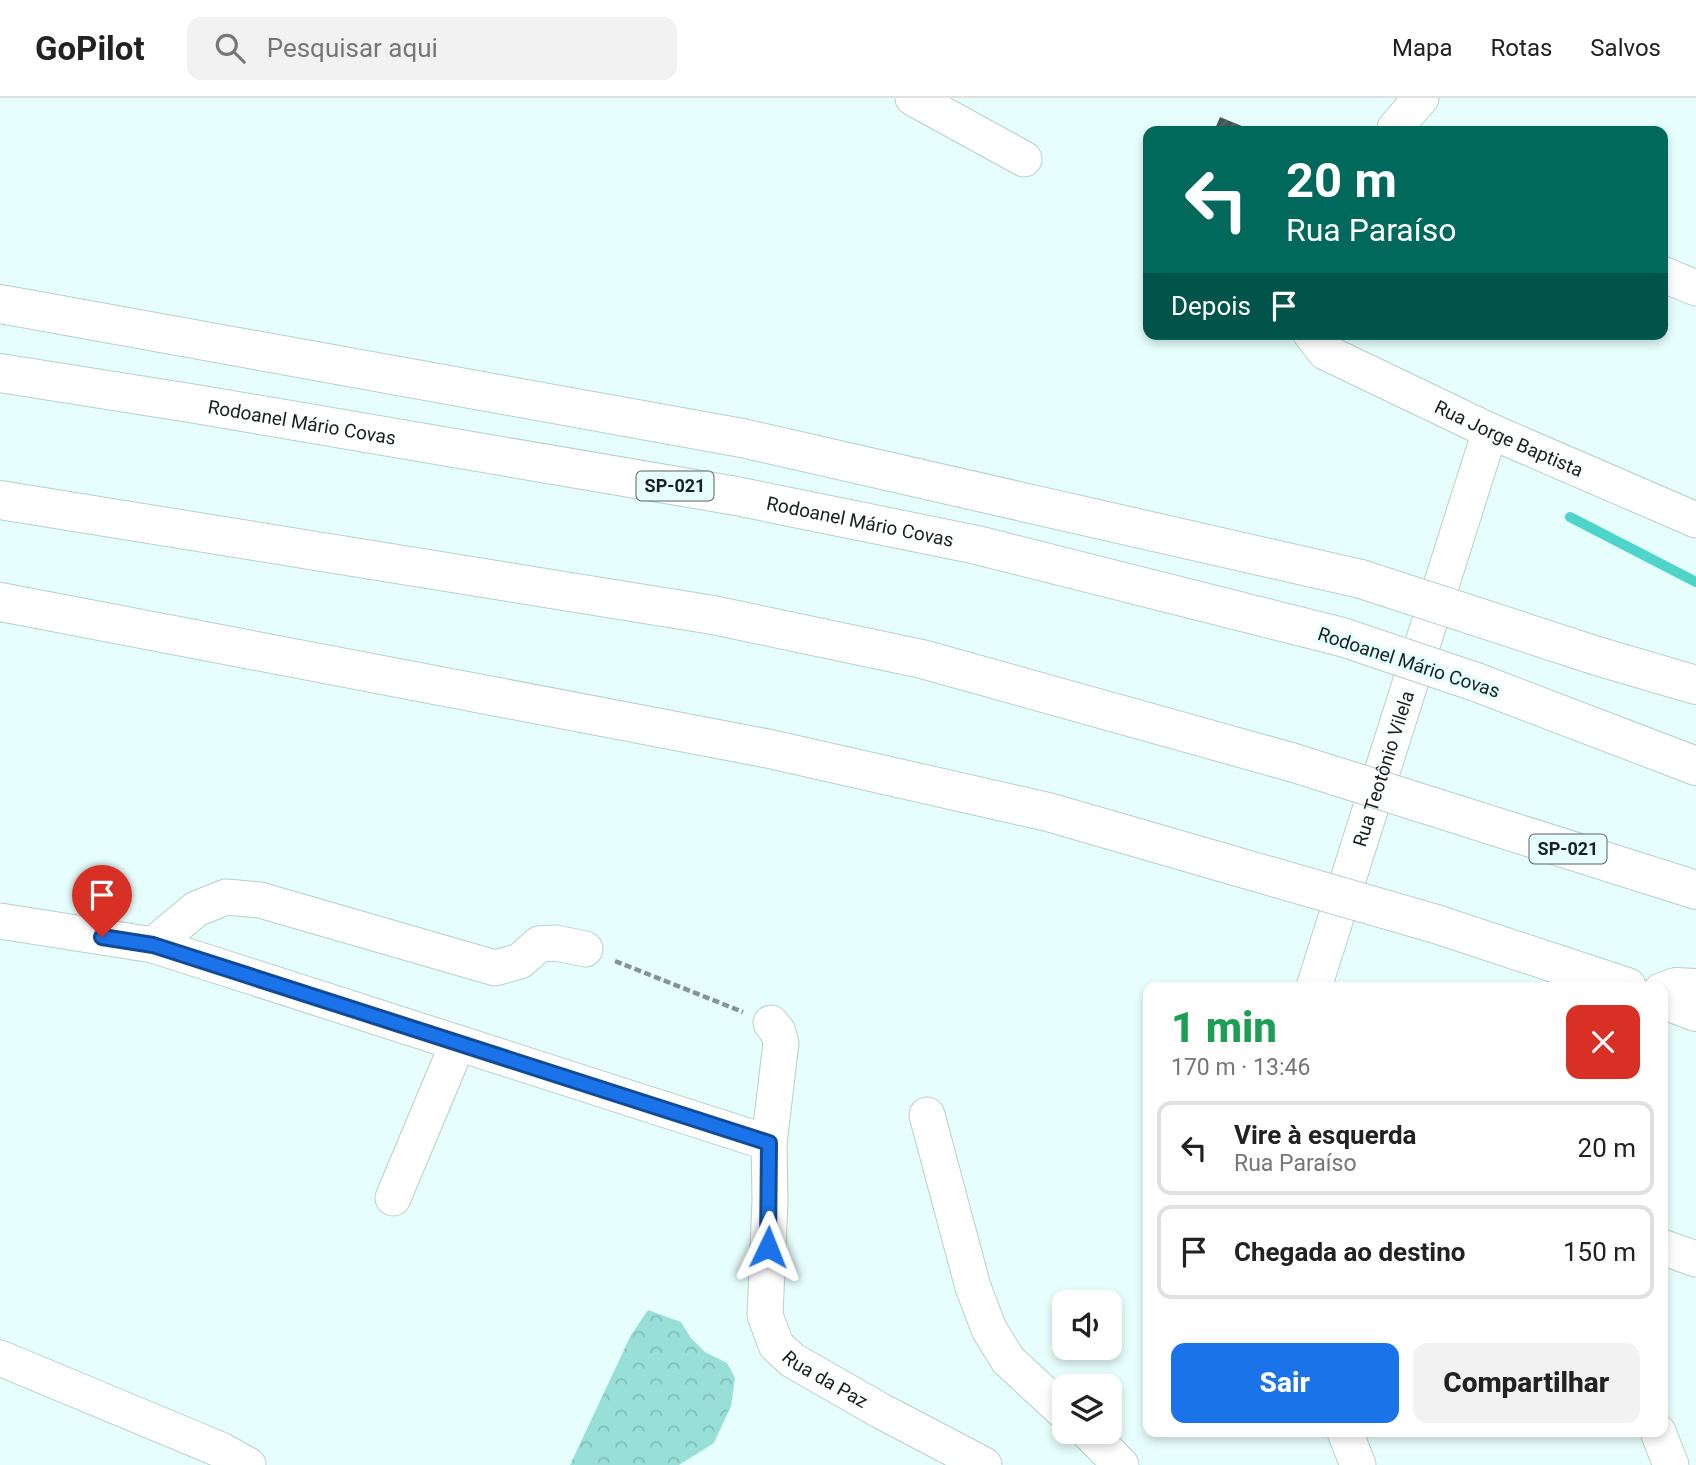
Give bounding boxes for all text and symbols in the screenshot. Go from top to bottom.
search box [187,17,677,80]
text: GoPilot [35,29,145,68]
icon: search [211,29,249,67]
text: Pesquisar aqui [267,33,438,63]
text: Mapa [1392,34,1453,62]
text: Rotas [1491,34,1552,62]
text: Salvos [1590,34,1661,62]
text: 20 m [1286,152,1397,209]
icon: left [1171,154,1262,245]
text: Rua Paraíso [1286,211,1456,249]
icon: arrive [1265,287,1303,325]
text: Depois [1171,291,1251,321]
street label: Rodoanel Mário Covas [206,395,398,450]
street label: Rua Jorge Baptista [1431,395,1587,482]
road number: SP-021 [636,472,714,500]
street label: Rodoanel Mário Covas [765,492,956,552]
street label: Rodoanel Mário Covas [1315,622,1503,703]
street label: Rua Teotônio Vilela [1348,688,1419,850]
road number: SP-021 [1530,834,1606,864]
pin [72,865,132,937]
icon: arrive [83,876,121,914]
text: 1 min [1171,1003,1277,1052]
button: close [1566,1005,1640,1079]
text: 170 m · 13:46 [1171,1054,1310,1081]
text: Vire à esquerda [1234,1120,1417,1150]
icon: left [1175,1129,1213,1167]
text: 20 m [1578,1133,1636,1163]
text: Rua Paraíso [1234,1150,1357,1177]
position arrow [731,1210,805,1284]
icon: arrive [1175,1233,1213,1271]
text: Chegada ao destino [1234,1237,1465,1267]
text: 150 m [1563,1237,1636,1267]
map controls [1052,1290,1122,1444]
button: sound [1052,1290,1122,1360]
button: Sair [1171,1343,1399,1423]
button: Compartilhar [1413,1343,1640,1423]
street label: Rua da Paz [777,1346,872,1413]
button: layers [1052,1374,1122,1444]

